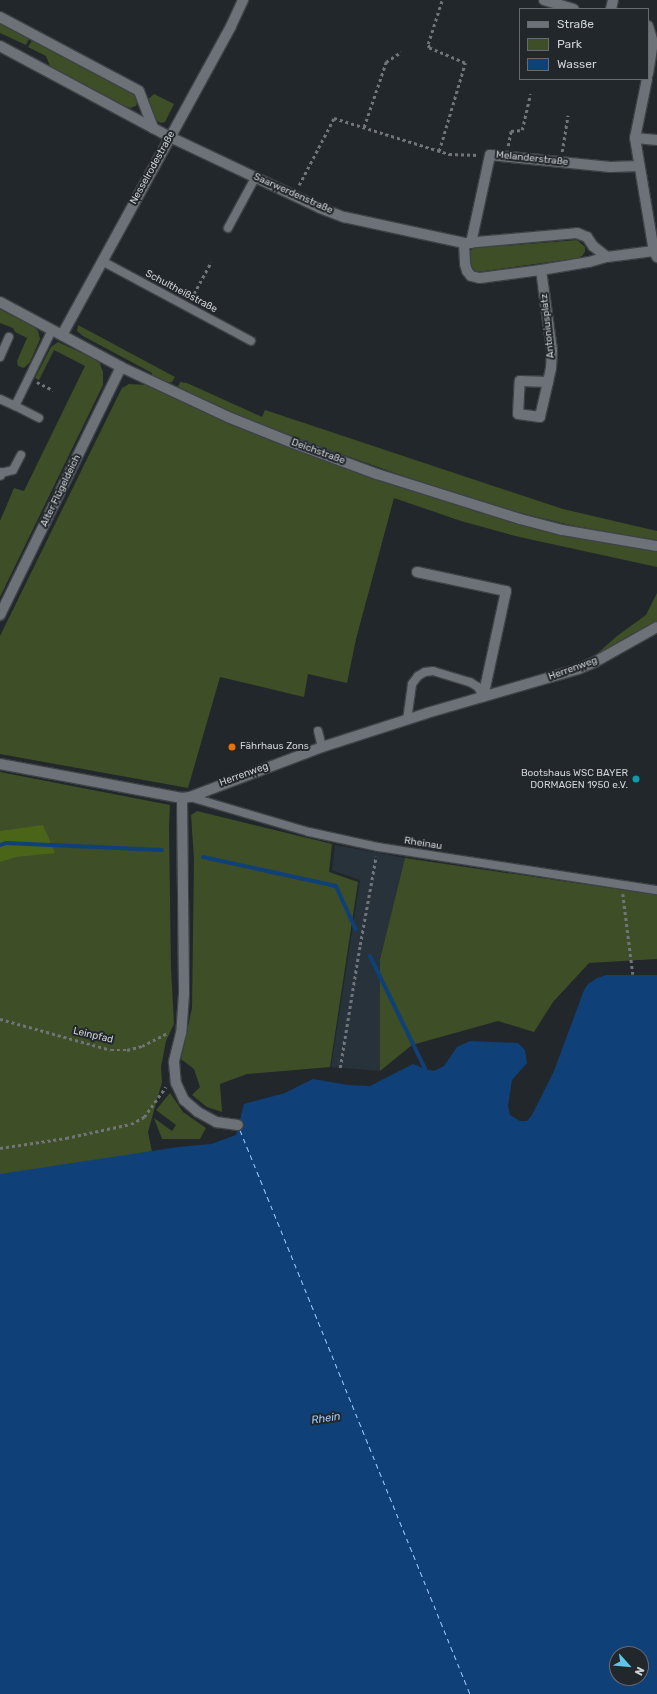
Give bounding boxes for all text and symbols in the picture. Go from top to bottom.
legend [519,8,649,80]
text: Straße [557,17,594,31]
text: Park [557,37,582,51]
text: Wasser [557,57,597,71]
street label: Nesselrodestraße [128,129,178,207]
street label: Melanderstraße [495,149,569,169]
street label: Saarwerdenstraße [251,171,335,217]
street label: Schultheißstraße [143,268,219,316]
street label: Antoniusplatz [539,293,557,359]
street label: Deichstraße [290,437,346,467]
street label: Alter Flügeldeich [38,453,84,529]
street label: Herrenweg [547,655,599,683]
place label: Fährhaus Zons [240,741,309,753]
marker: Fährhaus Zons [227,742,237,752]
street label: Herrenweg [218,761,270,789]
place label: Bootshaus WSC BAYER DORMAGEN 1950 e.V. [521,767,628,790]
marker: Bootshaus WSC BAYER DORMAGEN 1950 e.V. [631,774,641,784]
street label: Rheinau [403,835,443,853]
street label: Leinpfad [72,1026,114,1046]
water label: Rhein [311,1410,341,1428]
north arrow [609,1646,649,1686]
text: N [632,1665,647,1678]

